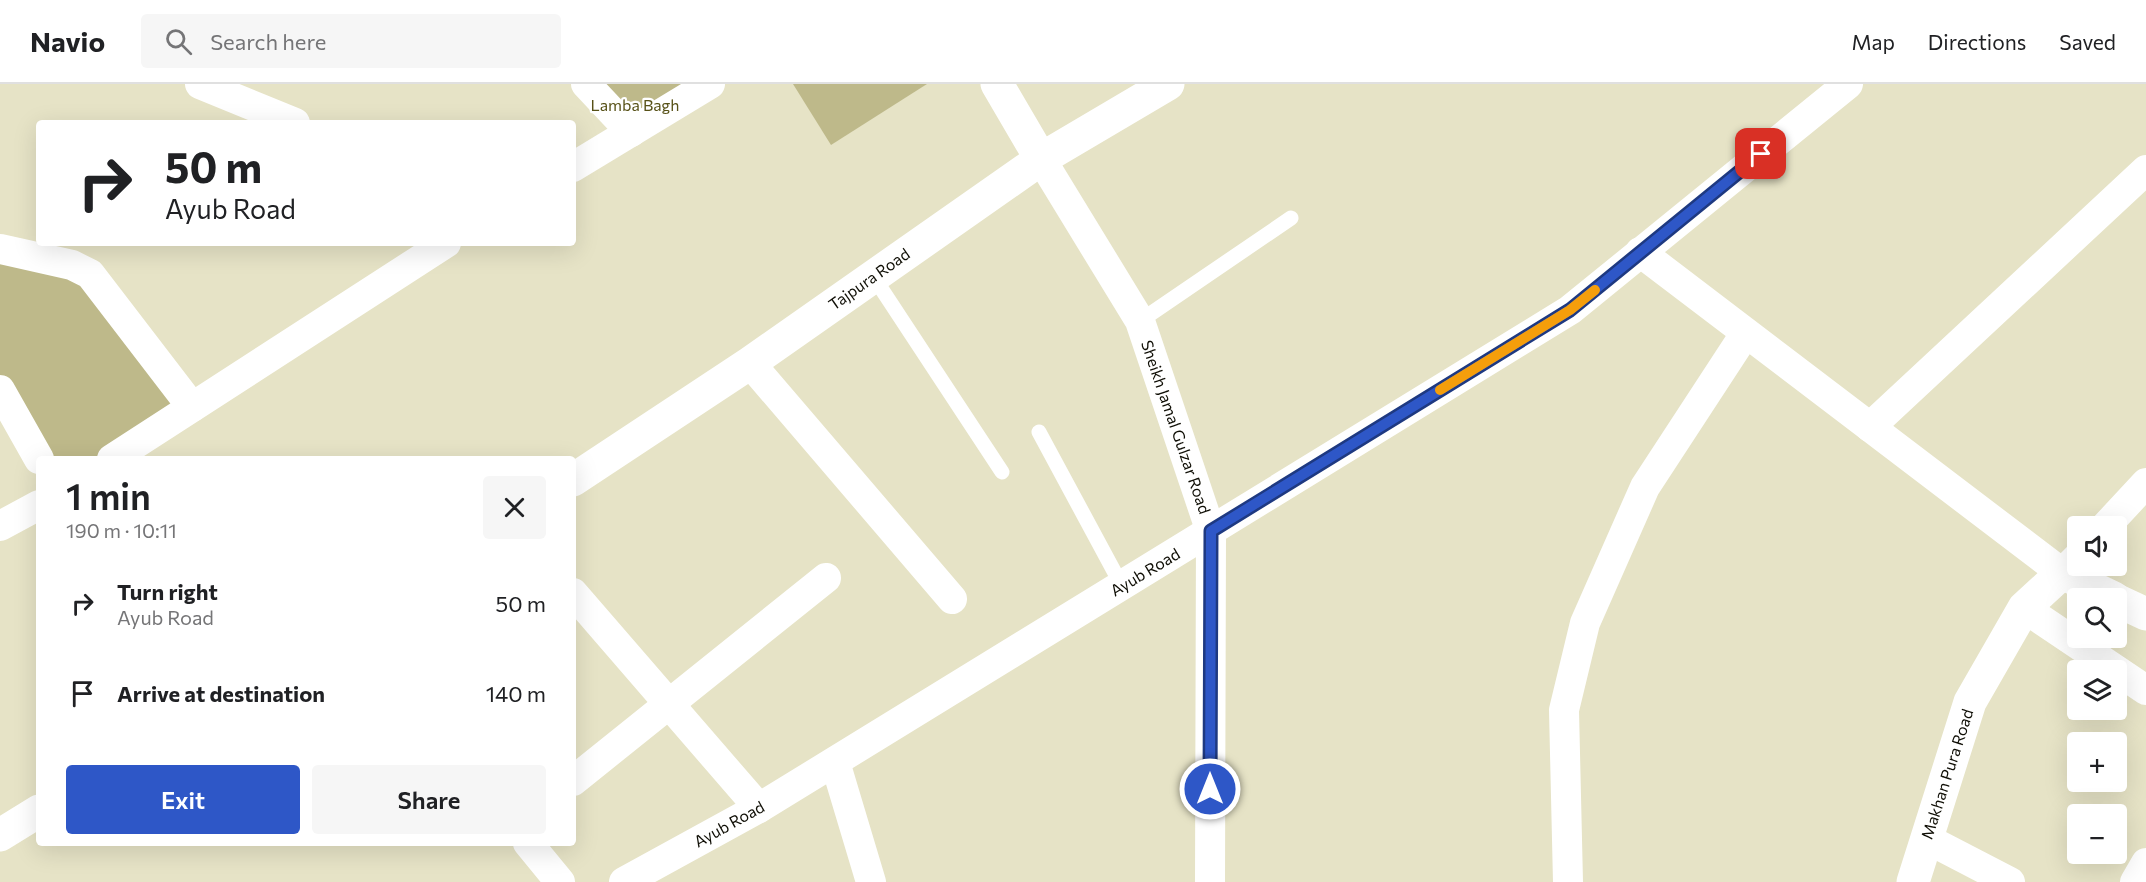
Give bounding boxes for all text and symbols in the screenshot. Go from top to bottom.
search box [141,14,561,68]
text: Navio [30,24,105,58]
icon: search [162,25,195,58]
text: Search here [210,28,326,55]
text: Map [1852,29,1895,54]
text: Directions [1928,29,2026,54]
text: Saved [2059,29,2116,54]
park label: Lamba Bagh [591,95,679,114]
pin [1735,128,1786,179]
icon: arrive [1744,137,1777,170]
text: 50 m [165,140,262,192]
icon: right [66,144,144,222]
text: Ayub Road [165,192,296,225]
street label: Tajpura Road [824,244,913,314]
street label: Sheikh Jamal Gulzar Road [1138,338,1215,516]
text: 1 min [66,473,151,517]
button: close [483,476,546,539]
map controls [2067,516,2127,864]
button: sound [2067,516,2127,576]
text: 190 m · 10:11 [66,518,177,542]
street label: Ayub Road [1107,543,1183,600]
text: Turn right [117,578,218,605]
icon: right [66,587,99,620]
button: search [2067,588,2127,648]
text: 50 m [496,590,546,617]
text: Ayub Road [117,605,214,629]
button: layers [2067,660,2127,720]
icon: arrive [66,677,99,710]
text: Arrive at destination [117,680,325,707]
text: 140 m [486,680,546,707]
street label: Makhan Pura Road [1916,706,1977,841]
button: + [2067,732,2127,792]
position arrow [1178,757,1242,821]
button: Exit [66,765,300,834]
button: Share [312,765,546,834]
street label: Ayub Road [690,796,767,851]
button: − [2067,804,2127,864]

